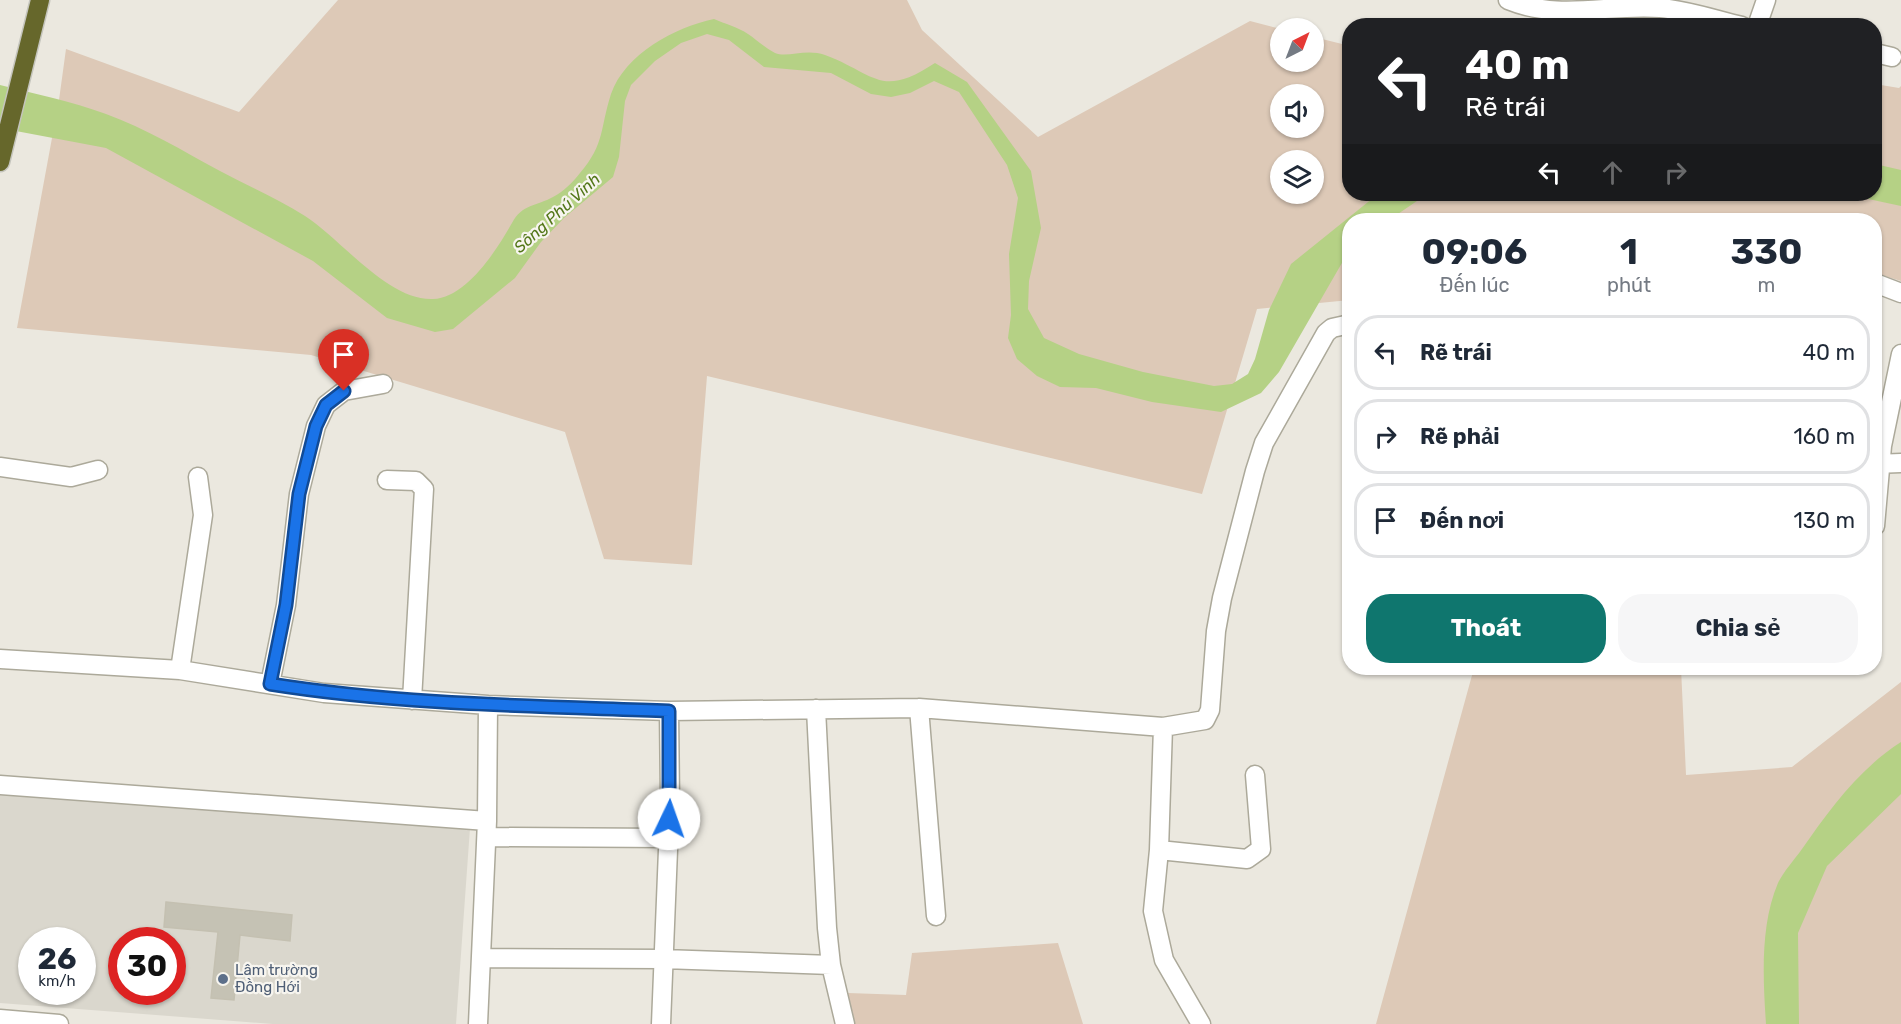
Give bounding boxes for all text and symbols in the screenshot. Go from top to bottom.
north arrow [1270,18,1324,72]
map controls [1270,18,1324,204]
text: 40 m [1465,40,1570,90]
icon: left [1366,42,1444,120]
button: sound [1270,84,1324,138]
text: Rẽ trái [1465,91,1546,123]
button: layers [1270,150,1324,204]
icon: left [1533,156,1566,189]
icon: ahead [1596,156,1629,189]
icon: right [1659,156,1692,189]
water label: Sông Phú Vinh [510,169,604,257]
text: 09:06 [1422,230,1528,273]
text: 1 [1620,230,1638,273]
text: 330 [1731,230,1802,273]
text: Đến lúc [1439,273,1510,297]
text: phút [1607,273,1651,297]
text: m [1758,273,1775,297]
pin [318,329,369,391]
icon: left [1369,336,1402,369]
icon: arrive [327,338,360,371]
text: Rẽ trái [1420,339,1492,366]
text: 40 m [1802,339,1855,366]
icon: right [1369,420,1402,453]
text: Rẽ phải [1420,423,1500,450]
text: 160 m [1793,423,1855,450]
icon: arrive [1369,504,1402,537]
text: Đến nơi [1420,507,1504,534]
text: 130 m [1793,507,1855,534]
button: Thoát [1366,594,1606,663]
button: Chia sẻ [1618,594,1858,663]
position arrow [637,787,701,851]
speed limit sign: 30 [108,927,186,1005]
text: 26 [37,941,77,977]
place label: Lâm trường Đồng Hới [235,961,318,996]
text: km/h [38,972,76,990]
marker: Lâm trường Đồng Hới [216,972,230,986]

